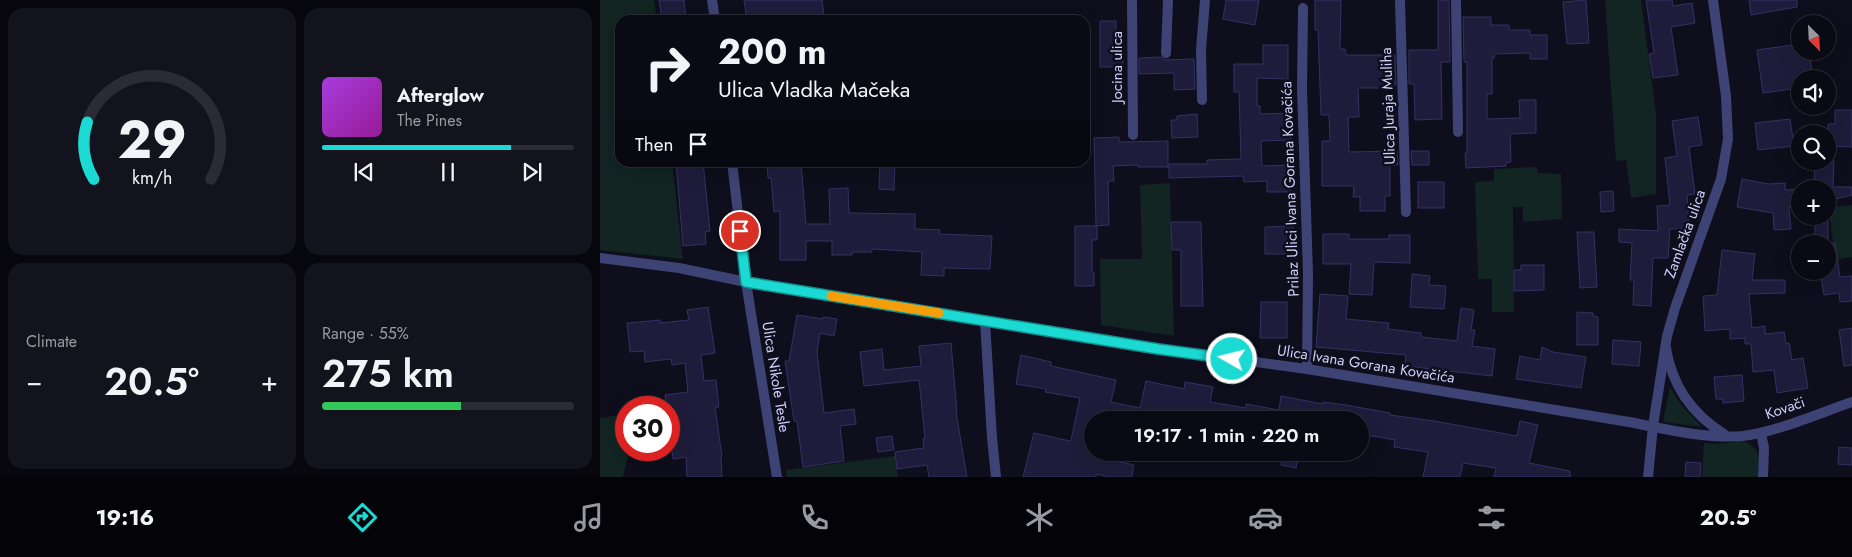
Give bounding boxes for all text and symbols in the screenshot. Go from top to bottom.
north arrow [1791,15,1836,60]
map controls [1791,15,1836,280]
text: 200 m [718,27,827,77]
street label: Jocina ulica [1106,31,1128,105]
icon: right [635,35,700,100]
street label: Ulica Juraja Muliha [1375,47,1401,165]
button: sound [1791,70,1836,115]
text: Ulica Vladka Mačeka [718,73,910,105]
street label: Prilaz Ulici Ivana Gorana Kovačića [1275,81,1305,297]
text: Afterglow [397,82,484,109]
text: 29 [118,102,186,178]
text: The Pines [397,109,462,132]
button: search [1791,125,1836,170]
icon: arrive [684,130,712,158]
text: Then [635,131,674,158]
icon: previous [350,158,378,186]
icon: pause [434,158,462,186]
icon: next [518,158,546,186]
text: km/h [132,165,172,191]
button: + [1791,180,1836,225]
street label: Zamlačka ulica [1659,187,1711,281]
pin [719,210,761,252]
icon: arrive [726,217,754,245]
button: − [1791,235,1836,280]
street label: Ulica Nikole Tesle [756,320,796,434]
text: Range · 55% [322,322,409,345]
text: Climate [26,330,77,353]
position arrow [1205,332,1257,384]
street label: Ulica Ivana Gorana Kovačića [1276,339,1456,389]
text: 275 km [322,346,454,401]
text: 20.5° [104,354,199,409]
text: − [26,361,43,402]
text: + [261,361,278,402]
street label: Kovači [1762,391,1808,425]
speed limit sign: 30 [615,396,680,461]
text: 19:17 · 1 min · 220 m [1134,422,1319,449]
icon: directions [345,500,380,535]
icon: music [571,500,606,535]
icon: phone [797,500,832,535]
icon: climate [1022,500,1057,535]
icon: car [1248,500,1283,535]
icon: filters [1474,500,1509,535]
text: 19:16 [95,501,154,533]
text: 20.5° [1700,501,1757,533]

